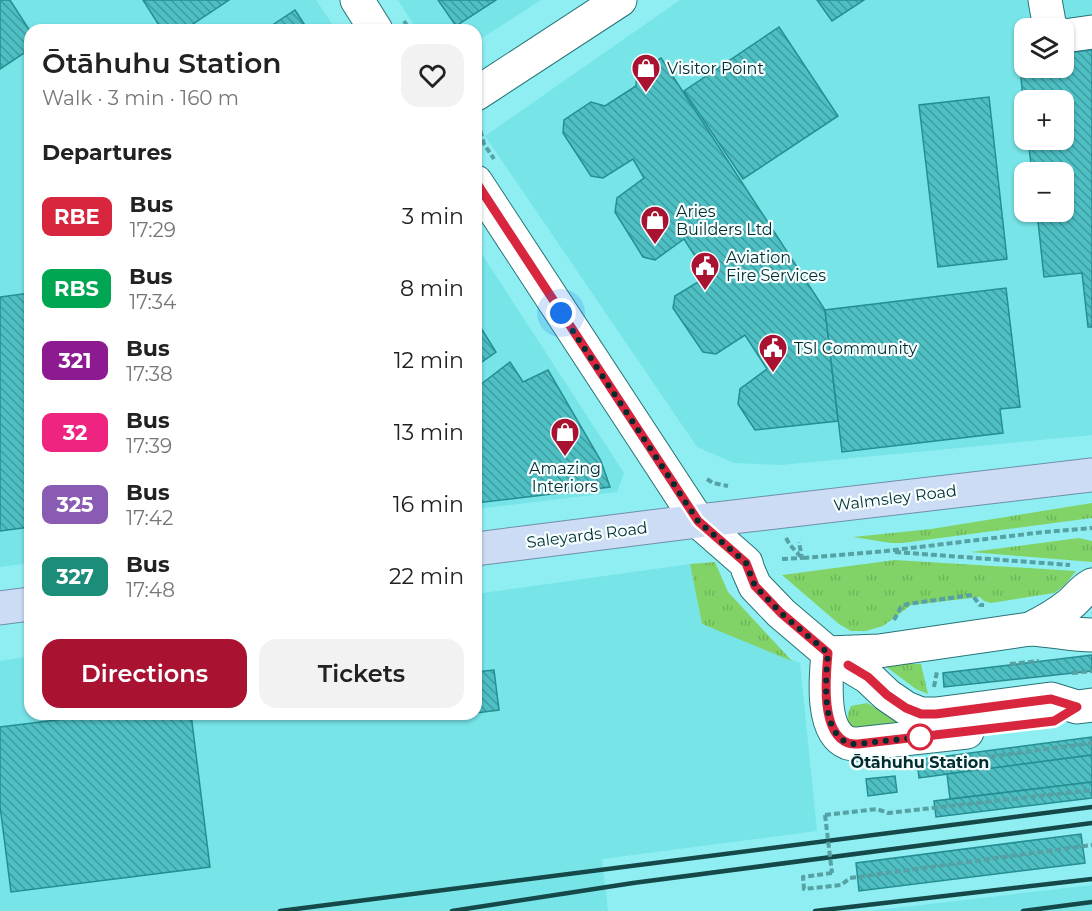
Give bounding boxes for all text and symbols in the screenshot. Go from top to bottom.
map controls [1014,18,1074,222]
button: layers [1014,18,1074,78]
button: heart [401,44,464,107]
text: Ōtāhuhu Station [42,46,281,80]
shop icon: Visitor Point [630,52,662,94]
place label: Visitor Point [667,59,764,78]
text: Walk · 3 min · 160 m [42,86,239,110]
button: + [1014,90,1074,150]
text: Departures [42,139,172,166]
button: − [1014,162,1074,222]
text: Bus [130,191,173,218]
place label: Aries Builders Ltd [676,202,773,239]
text: 3 min [402,203,464,230]
text: RBE [54,204,100,229]
shop icon: Aries Builders Ltd [639,204,671,246]
text: 17:29 [130,218,176,242]
place label: Aviation Fire Services [726,248,826,285]
public building icon: Aviation Fire Services [689,250,721,292]
text: Bus [129,263,173,290]
text: 8 min [400,275,464,302]
text: RBS [54,276,99,301]
text: 17:34 [129,290,176,314]
your location [546,298,576,328]
public building icon: TSI Community [757,332,789,374]
text: Bus [126,335,170,362]
place label: TSI Community [794,339,917,358]
text: 12 min [394,347,464,374]
text: 321 [59,348,91,373]
text: 17:38 [126,362,173,386]
text: Bus [126,407,170,434]
shop icon: Amazing Interiors [549,416,581,458]
text: 13 min [394,419,464,446]
text: 32 [63,420,87,445]
text: 17:39 [126,434,172,458]
place label: Amazing Interiors [529,459,601,496]
text: Bus [126,479,170,506]
street label: Walmsley Road [832,481,958,515]
text: 16 min [393,491,464,518]
text: 325 [56,492,94,517]
text: 17:42 [126,506,173,530]
street label: Saleyards Road [525,518,649,552]
text: Bus [126,551,170,578]
text: 22 min [389,563,464,590]
text: 327 [56,564,94,589]
text: 17:48 [126,578,175,602]
button: Directions [42,639,247,708]
button: Tickets [259,639,464,708]
marker: Ōtāhuhu Station [907,724,933,750]
place label: Ōtāhuhu Station [851,753,989,772]

